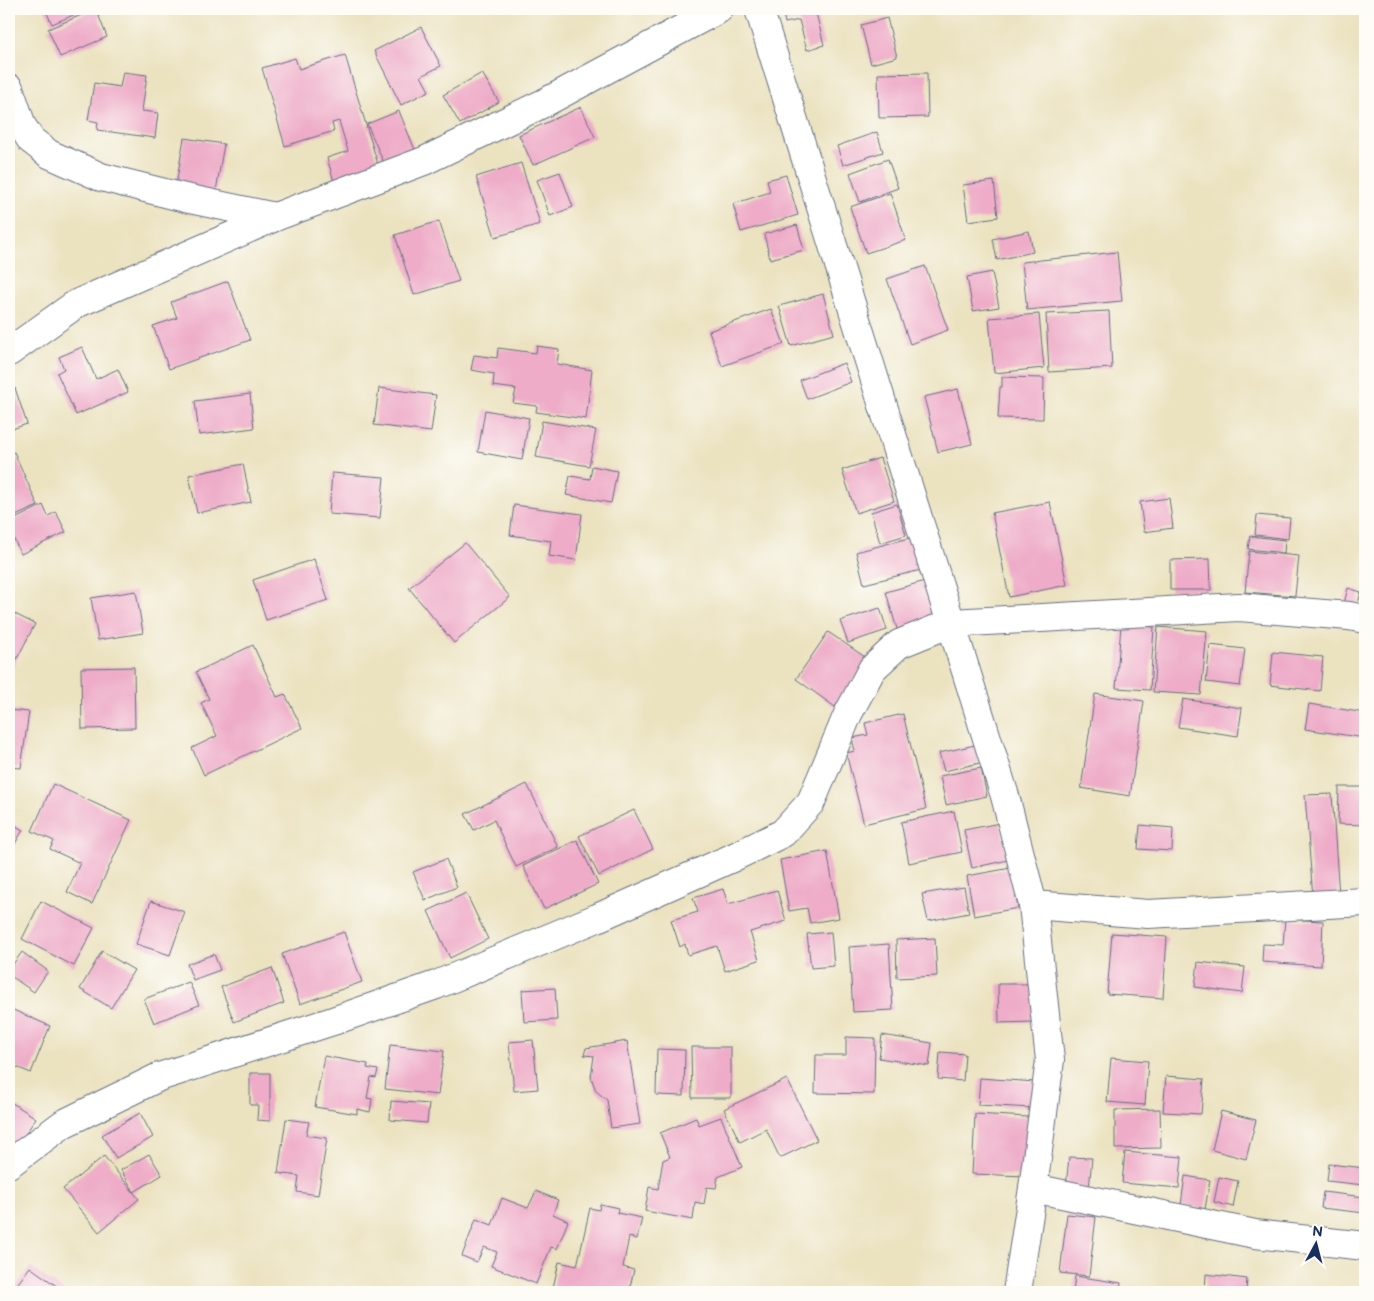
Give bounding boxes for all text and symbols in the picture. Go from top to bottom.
north arrow [1292,1218,1342,1268]
text: N [1311,1223,1324,1241]

